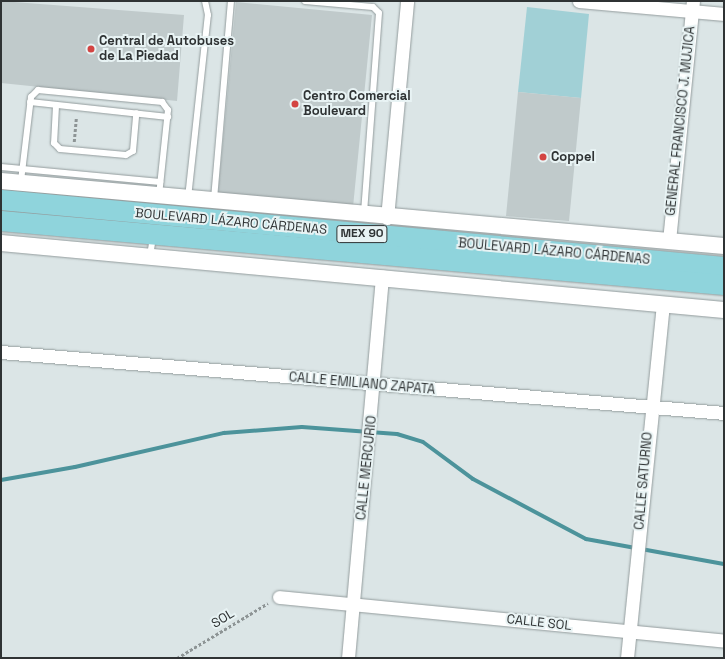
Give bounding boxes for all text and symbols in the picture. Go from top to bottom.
street label: GENERAL FRANCISCO J. MUJICA [663,25,699,217]
place label: Central de Autobuses de La Piedad [99,34,234,65]
marker: Central de Autobuses de La Piedad [86,44,96,54]
place label: Centro Comercial Boulevard [303,89,411,120]
marker: Centro Comercial Boulevard [290,99,300,109]
place label: Coppel [551,149,595,165]
marker: Coppel [538,152,548,162]
street label: BOULEVARD LÁZARO CÁRDENAS [134,206,328,238]
road number: MEX 90 [336,224,388,244]
street label: BOULEVARD LÁZARO CÁRDENAS [457,236,651,268]
street label: CALLE EMILIANO ZAPATA [288,370,436,398]
street label: CALLE MERCURIO [354,415,380,521]
street label: CALLE SATURNO [632,431,656,531]
street label: SOL [209,606,237,632]
street label: CALLE SOL [506,612,572,634]

